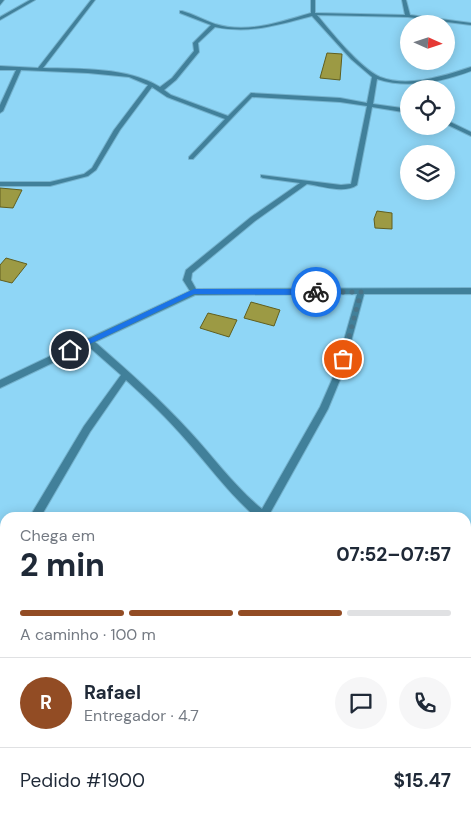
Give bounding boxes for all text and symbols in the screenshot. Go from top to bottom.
north arrow [400,15,455,70]
map controls [400,15,455,200]
button: locate [400,80,455,135]
button: layers [400,145,455,200]
courier [291,267,341,317]
icon: bike [302,278,330,306]
pin [49,329,91,371]
icon: home [56,336,84,364]
pin [322,338,364,380]
icon: bag [329,345,357,373]
text: Chega em [20,525,95,546]
text: 07:52–07:57 [336,542,451,567]
text: 2 min [20,544,105,586]
text: A caminho · 100 m [20,624,156,645]
button: chat [335,677,387,729]
button: phone [399,677,451,729]
text: Rafael [84,680,141,705]
text: R [40,690,52,715]
text: Entregador · 4.7 [84,705,199,726]
text: Pedido #1900 [20,768,145,793]
text: $15.47 [393,768,451,793]

